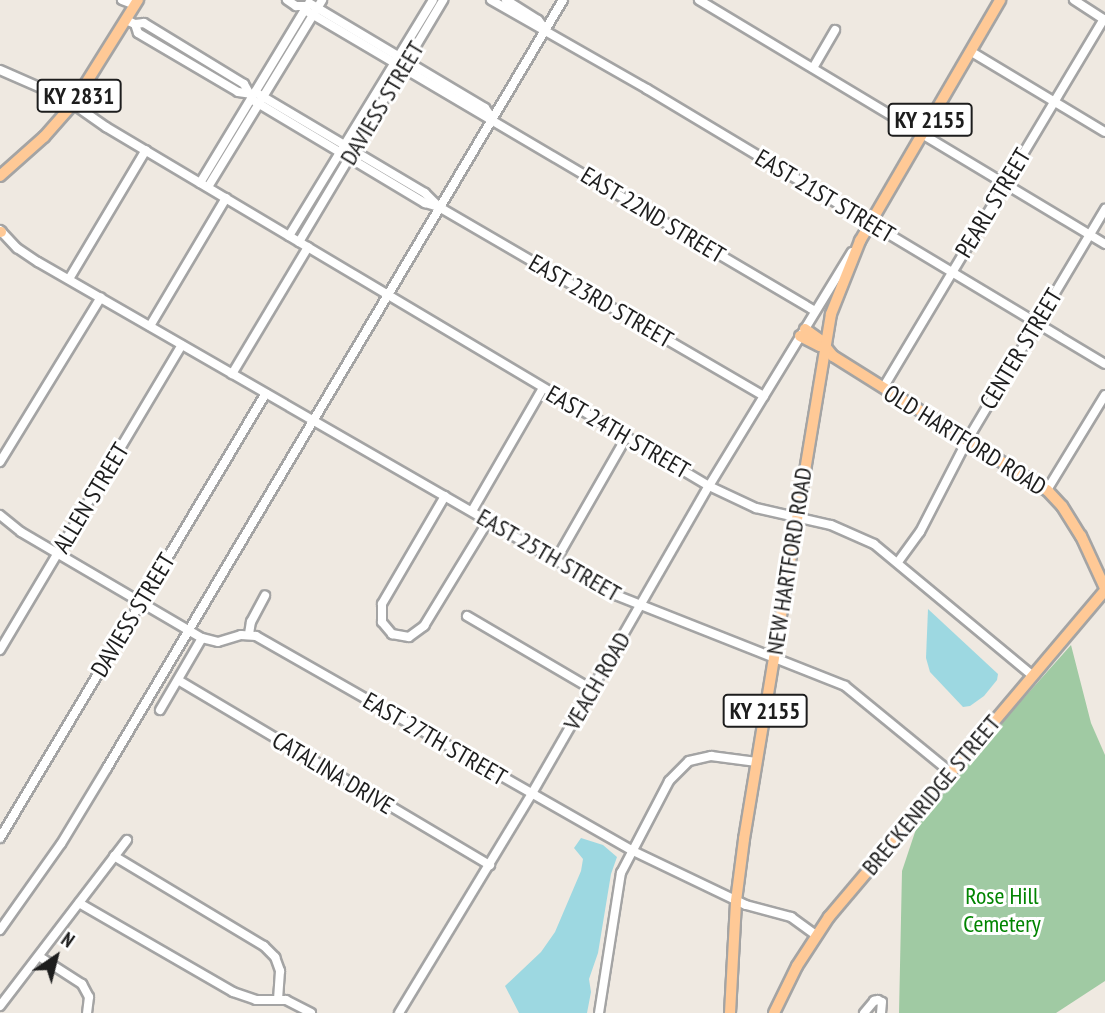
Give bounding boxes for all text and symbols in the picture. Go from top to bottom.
street label: DAVIESS STREET [334,36,430,170]
road number: KY 2831 [35,76,123,116]
road number: KY 2155 [886,100,974,140]
street label: EAST 21ST STREET [749,143,901,249]
street label: PEARL STREET [949,143,1037,263]
street label: EAST 22ND STREET [575,160,731,270]
street label: EAST 23RD STREET [523,248,679,354]
street label: CENTER STREET [974,283,1068,415]
street label: EAST 24TH STREET [541,379,695,485]
street label: OLD HARTFORD ROAD [879,379,1051,501]
street label: ALLEN STREET [47,438,135,558]
street label: NEW HARTFORD ROAD [760,465,818,657]
street label: EAST 25TH STREET [472,502,626,608]
street label: DAVIESS STREET [85,548,181,682]
street label: VEACH ROAD [557,627,637,735]
street label: EAST 27TH STREET [358,686,512,792]
road number: KY 2155 [721,692,809,730]
street label: BRECKENRIDGE STREET [856,709,1006,881]
street label: CATALINA DRIVE [267,725,399,821]
park label: Rose Hill Cemetery [963,882,1041,938]
north arrow [21,922,91,992]
text: N [57,927,79,953]

